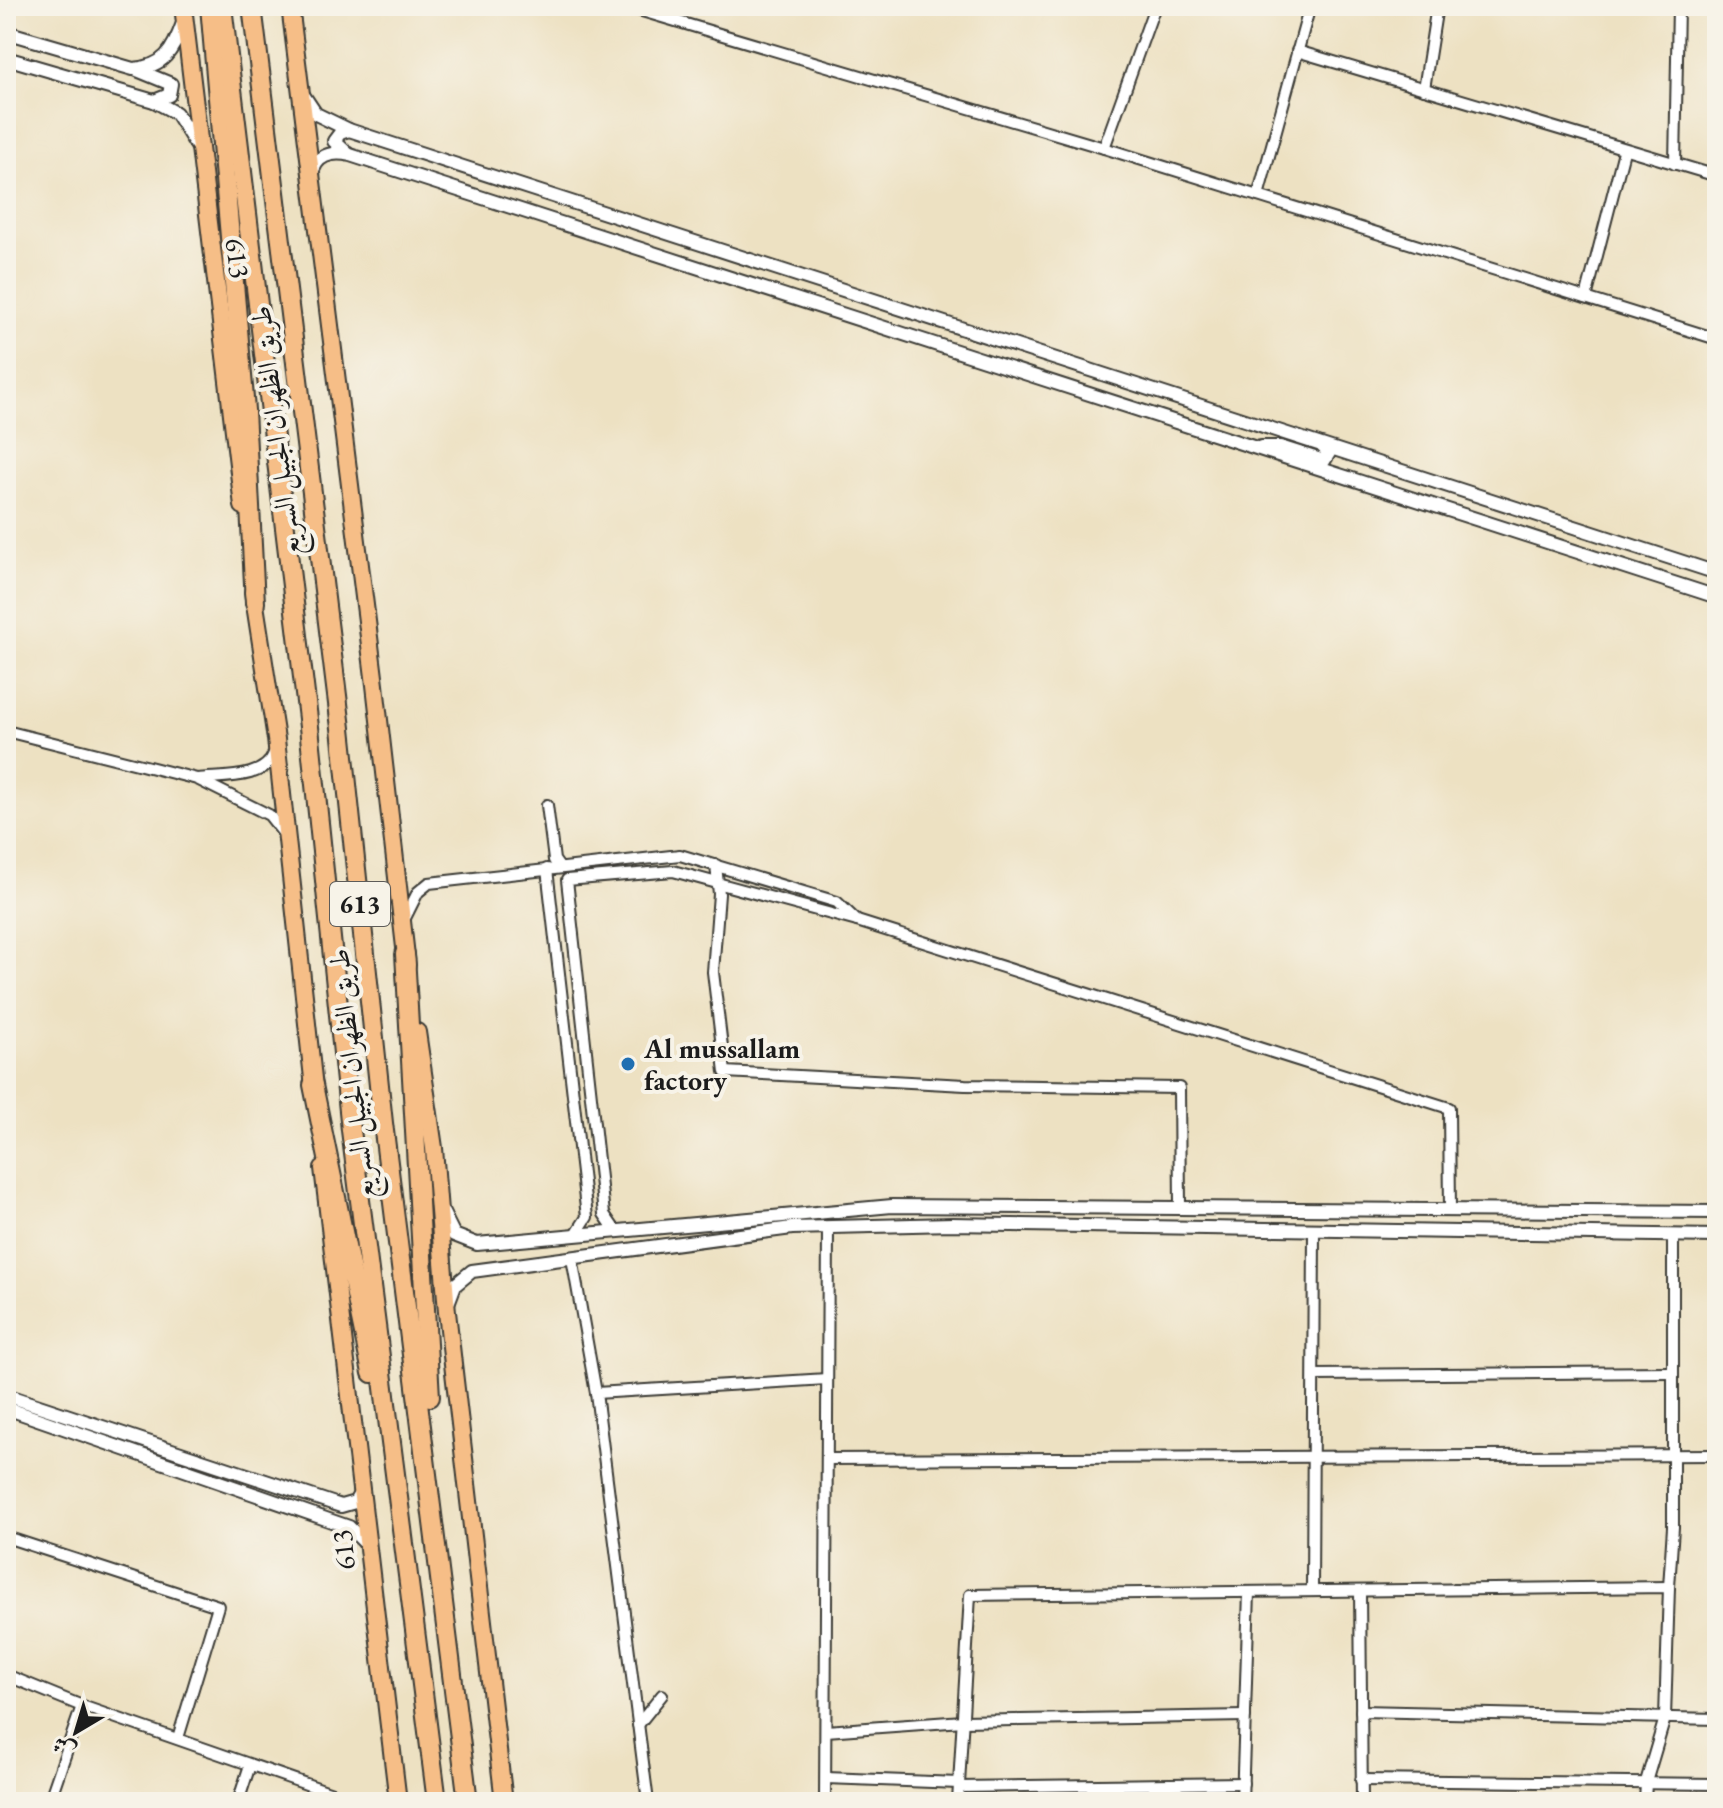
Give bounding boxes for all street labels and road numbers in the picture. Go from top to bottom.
street label: 613 [218,236,258,280]
street label: طريق الظهران الجبيل السريع [242,303,316,558]
road number: 613 [330,882,390,926]
street label: طريق الظهران الجبيل السريع [320,946,390,1201]
street label: 613 [323,1528,363,1572]

